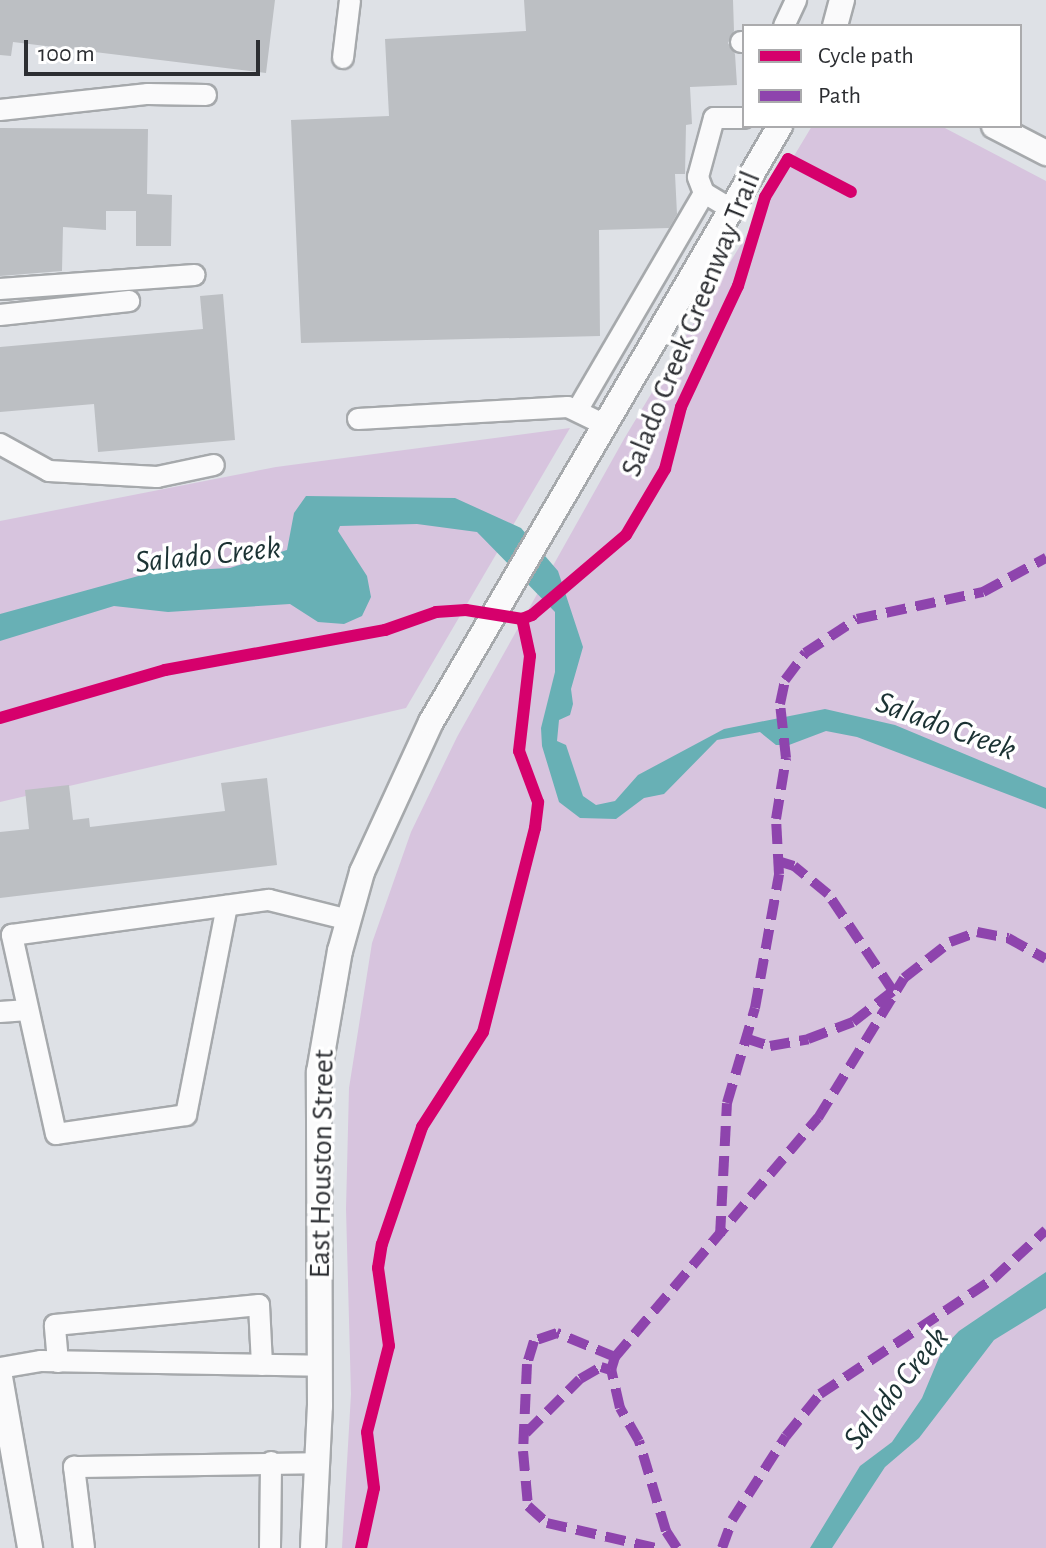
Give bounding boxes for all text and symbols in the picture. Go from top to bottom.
scale bar [28,24,264,74]
legend [742,24,1022,128]
text: 100 m [38,42,95,66]
text: Cycle path [818,44,914,68]
text: Path [818,84,861,108]
street label: Salado Creek Greenway Trail [613,166,769,482]
water label: Salado Creek [133,528,283,582]
water label: Salado Creek [871,683,1021,769]
street label: East Houston Street [302,1049,342,1279]
water label: Salado Creek [835,1319,957,1457]

